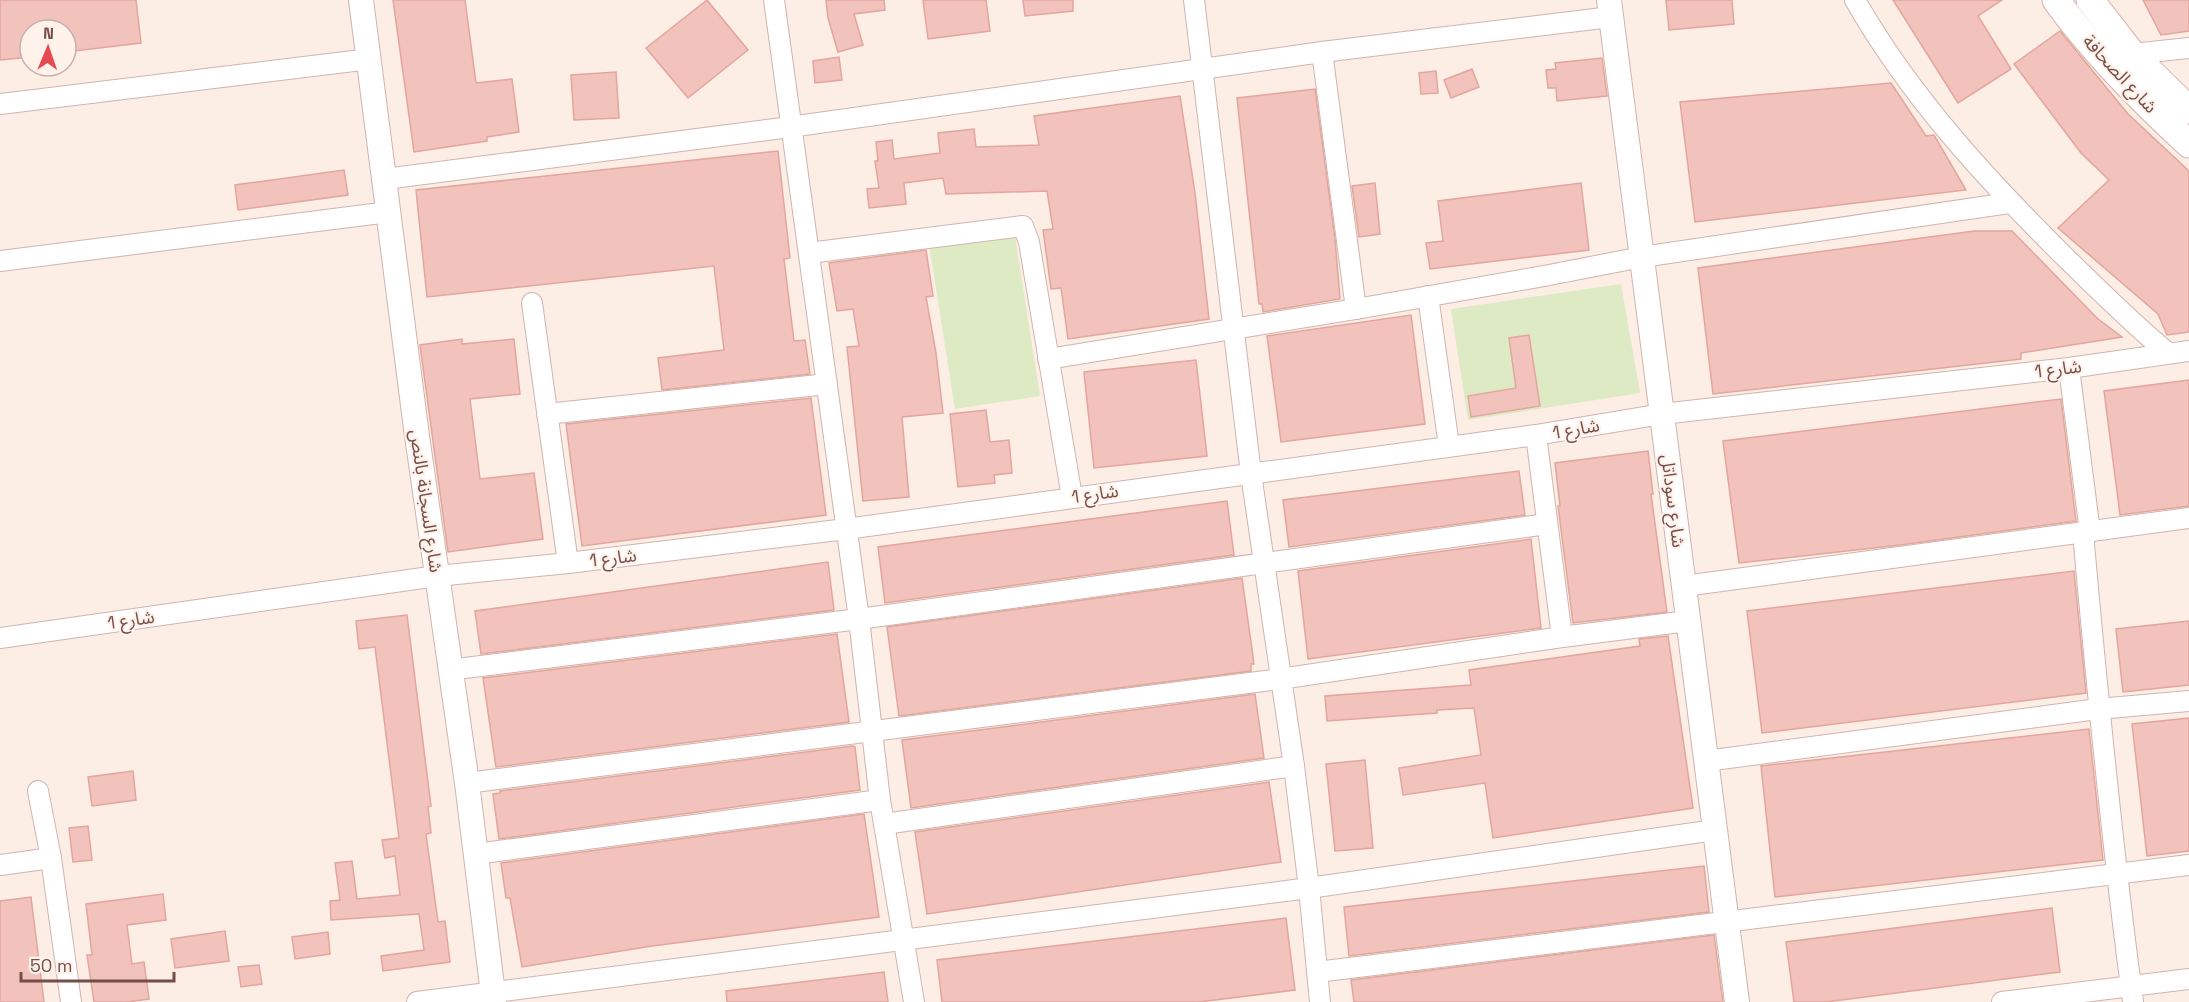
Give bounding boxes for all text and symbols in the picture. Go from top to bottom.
north arrow [18,18,78,78]
text: N [43,23,54,44]
street label: شارع الصحافة [2076,30,2163,120]
street label: شارع 1 [2033,354,2083,386]
street label: شارع 1 [1551,413,1602,447]
street label: شارع السجانة بالنص [402,428,448,574]
street label: شارع سوداتل [1653,453,1691,549]
street label: شارع 1 [1070,479,1120,511]
street label: شارع 1 [588,543,638,575]
street label: شارع 1 [106,605,156,637]
scale bar [21,945,174,983]
text: 50 m [30,954,72,977]

